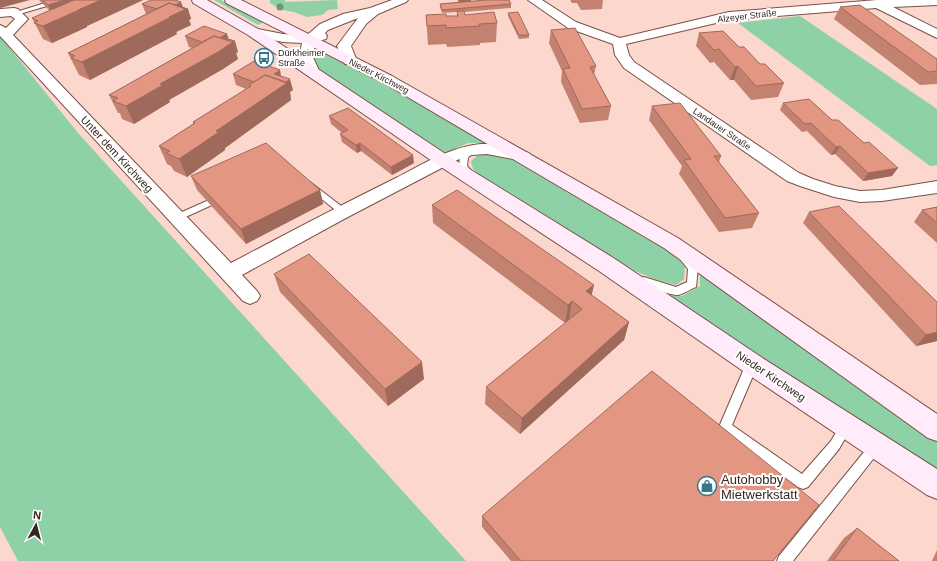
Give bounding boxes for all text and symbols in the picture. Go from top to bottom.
street label: Alzeyer Straße [717,7,777,25]
bus stop icon: Dürkheimer Straße [253,47,275,69]
place label: Dürkheimer Straße [278,48,325,68]
street label: Nieder Kirchweg [347,57,411,95]
street label: Landauer Straße [691,106,753,152]
street label: Unter dem Kirchweg [79,113,155,195]
street label: Nieder Kirchweg [734,348,808,404]
place label: Autohobby Mietwerkstatt [721,472,798,502]
shop icon: Autohobby Mietwerkstatt [696,475,718,497]
north arrow [16,505,56,545]
text: N [33,509,42,522]

